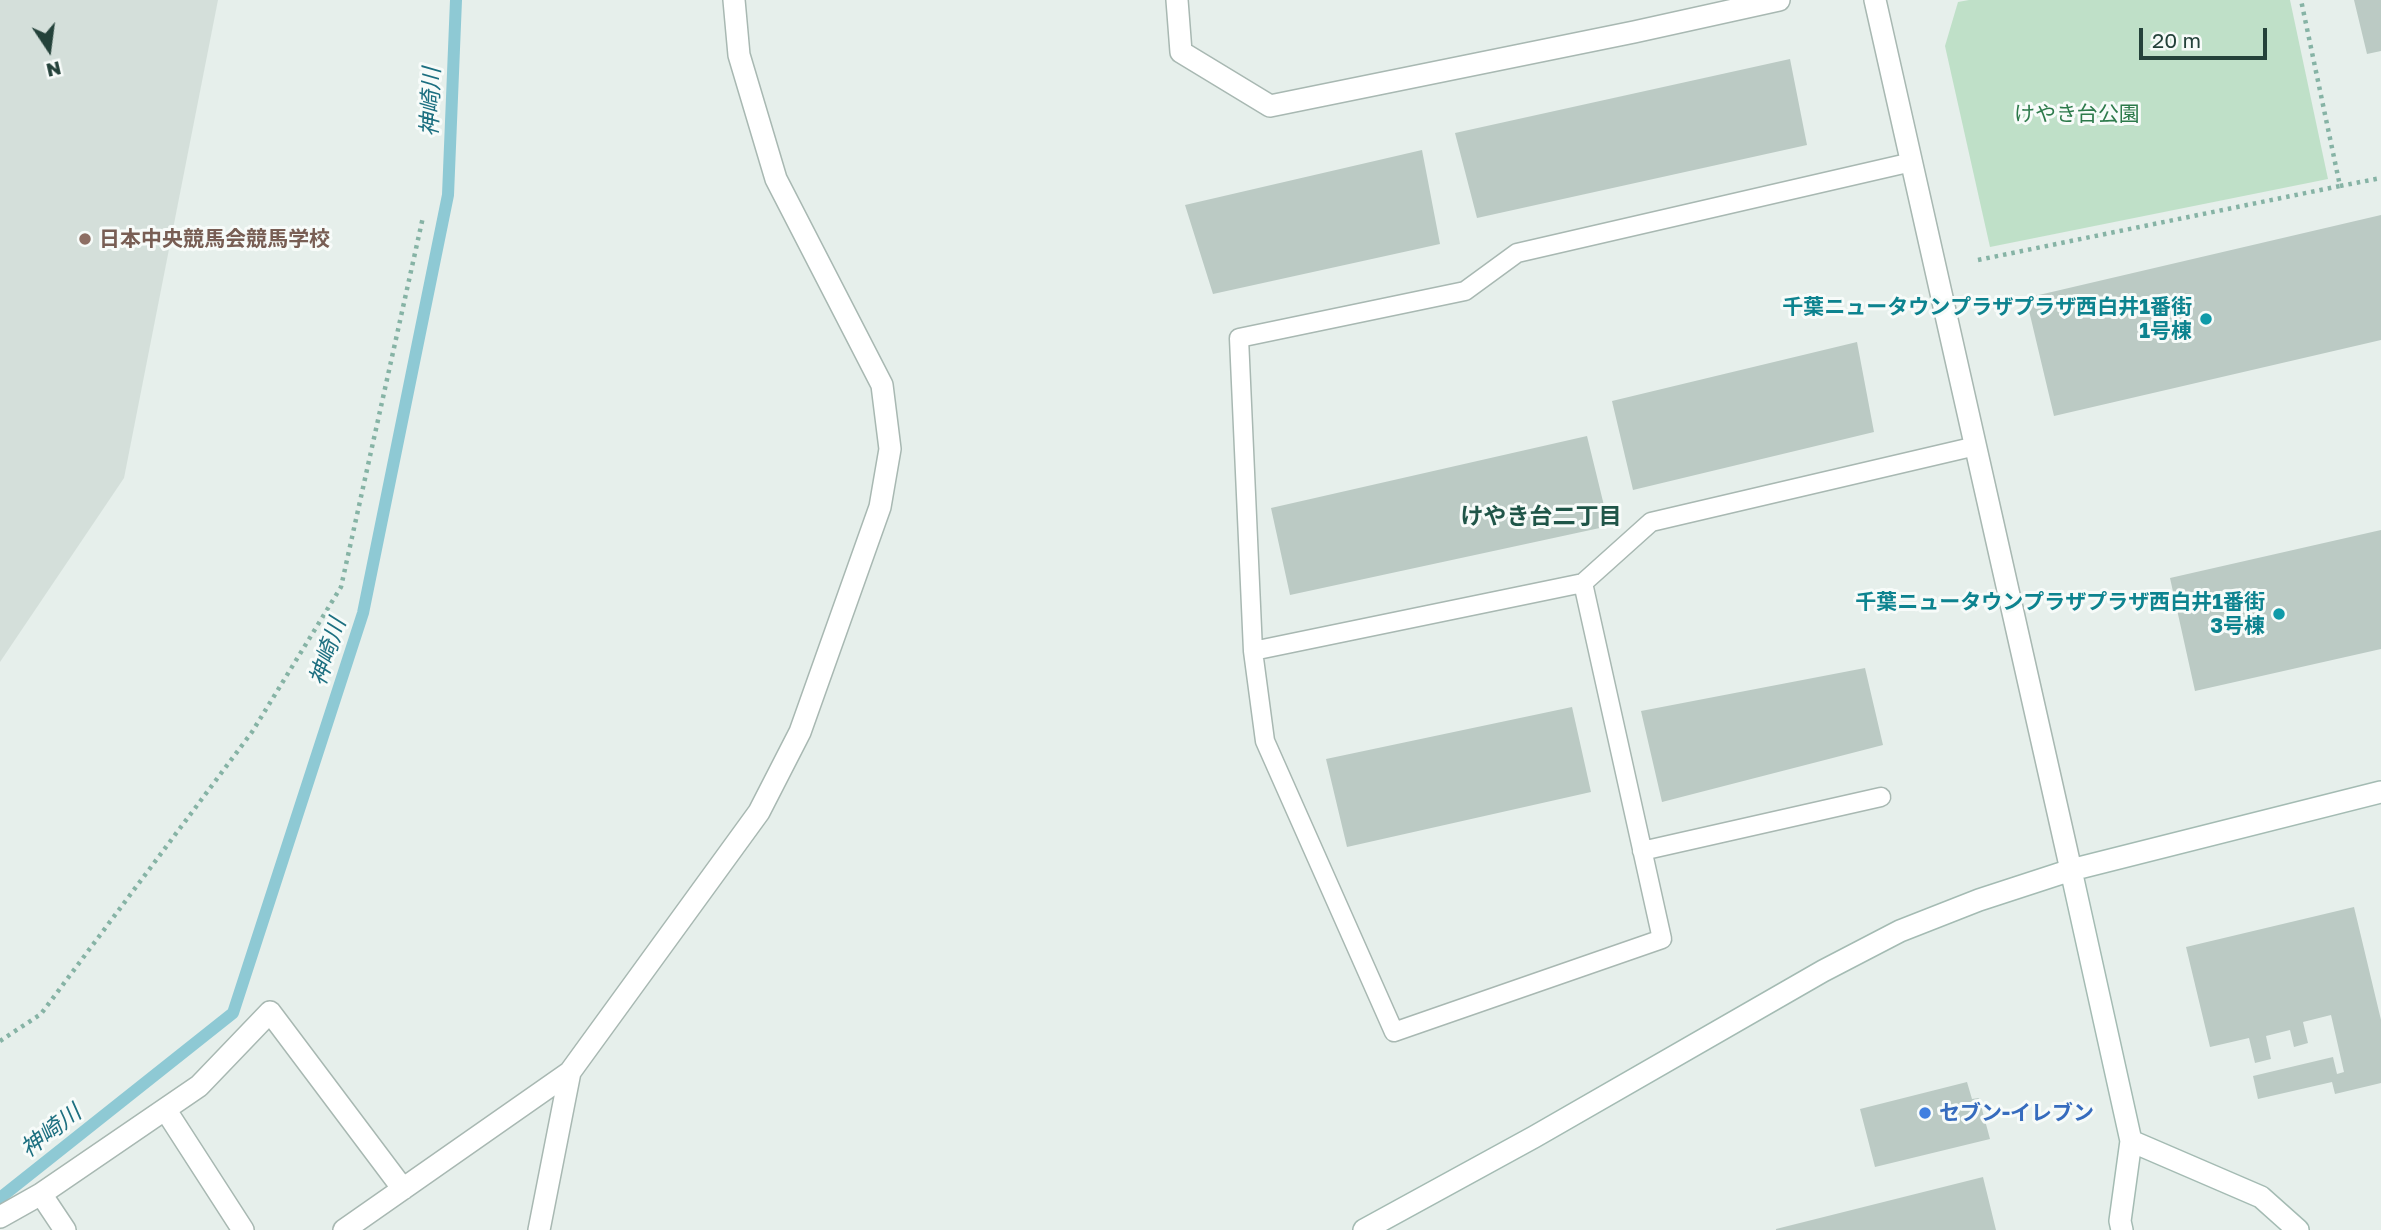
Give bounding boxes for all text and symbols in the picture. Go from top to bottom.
north arrow [14,14,84,84]
scale bar [2143,14,2271,58]
text: 20 m [2152,27,2201,53]
text: N [44,57,63,83]
water label: 神崎川 [416,67,446,137]
park label: けやき台公園 [2014,101,2140,127]
place label: 日本中央競馬会競馬学校 [99,226,330,252]
marker: 日本中央競馬会競馬学校 [77,231,93,247]
place label: 千葉ニュータウンプラザプラザ西白井1番街 1号棟 [1782,294,2192,344]
marker: 千葉ニュータウンプラザプラザ西白井1番街 1号棟 [2198,311,2214,327]
district label: けやき台二丁目 [1461,503,1621,531]
place label: 千葉ニュータウンプラザプラザ西白井1番街 3号棟 [1855,589,2265,639]
marker: 千葉ニュータウンプラザプラザ西白井1番街 3号棟 [2271,606,2287,622]
water label: 神崎川 [304,615,352,689]
water label: 神崎川 [15,1099,87,1163]
place label: セブン-イレブン [1939,1100,2094,1126]
marker: セブン-イレブン [1917,1105,1933,1121]

